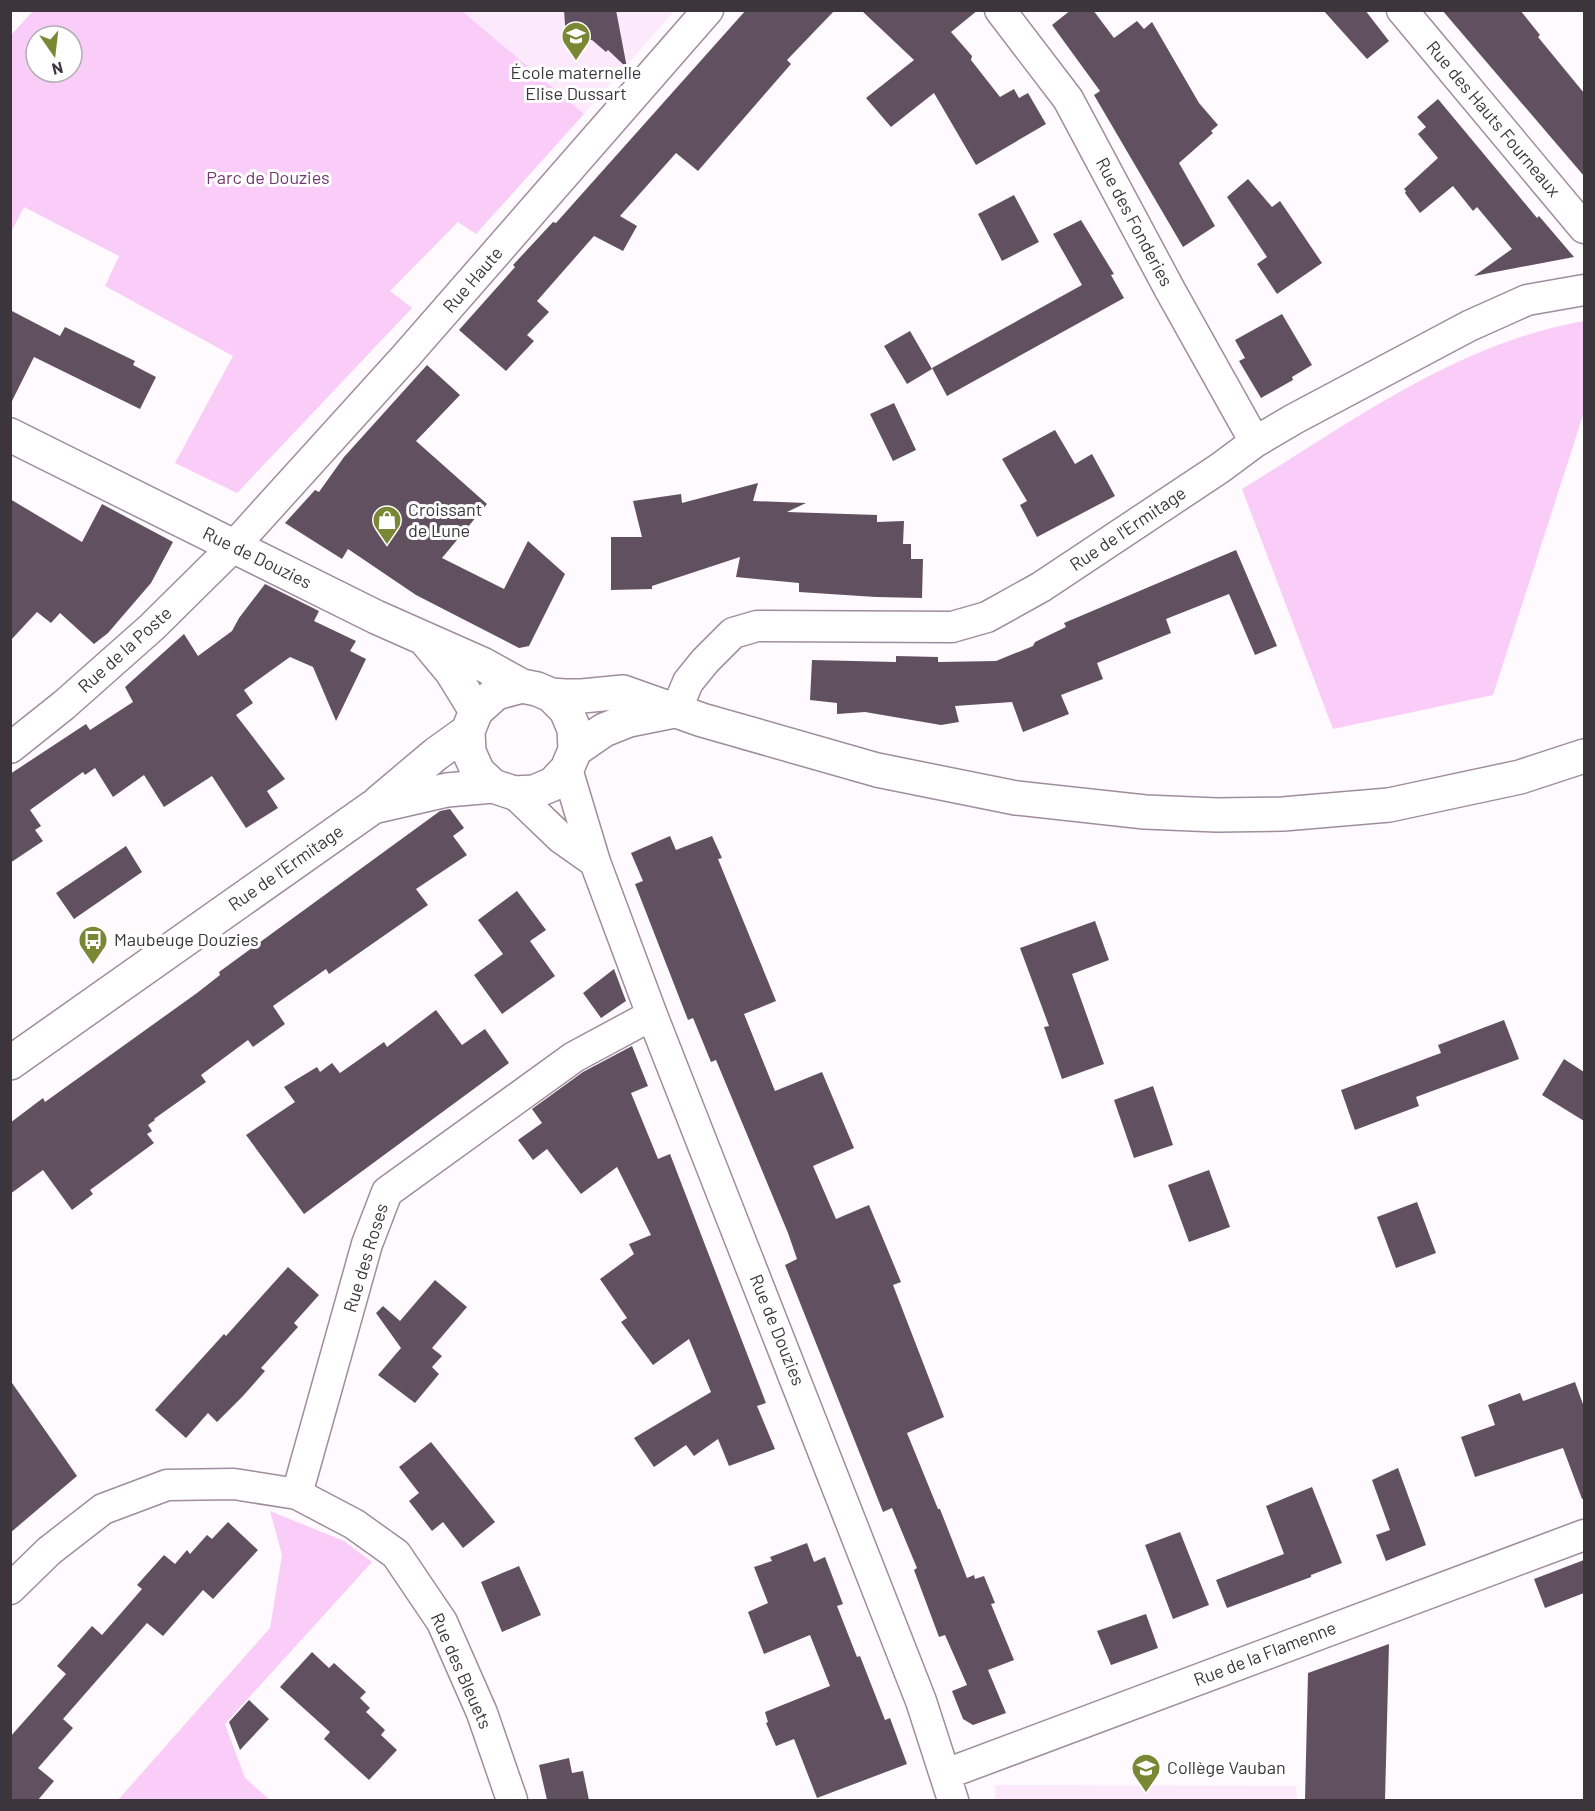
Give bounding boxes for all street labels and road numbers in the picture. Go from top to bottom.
street label: Rue des Hauts Fourneaux [1422,36,1566,201]
street label: Rue des Fonderies [1092,153,1178,290]
street label: Rue Haute [438,242,507,317]
street label: Rue de l'Ermitage [1065,481,1190,575]
street label: Rue de Douzies [200,521,315,593]
street label: Rue de la Poste [73,601,176,697]
street label: Rue de l'Ermitage [224,819,347,915]
street label: Rue des Roses [338,1201,392,1315]
street label: Rue de Douzies [746,1271,810,1389]
street label: Rue des Bleuets [426,1609,497,1732]
street label: Rue de la Flamenne [1190,1616,1339,1690]

